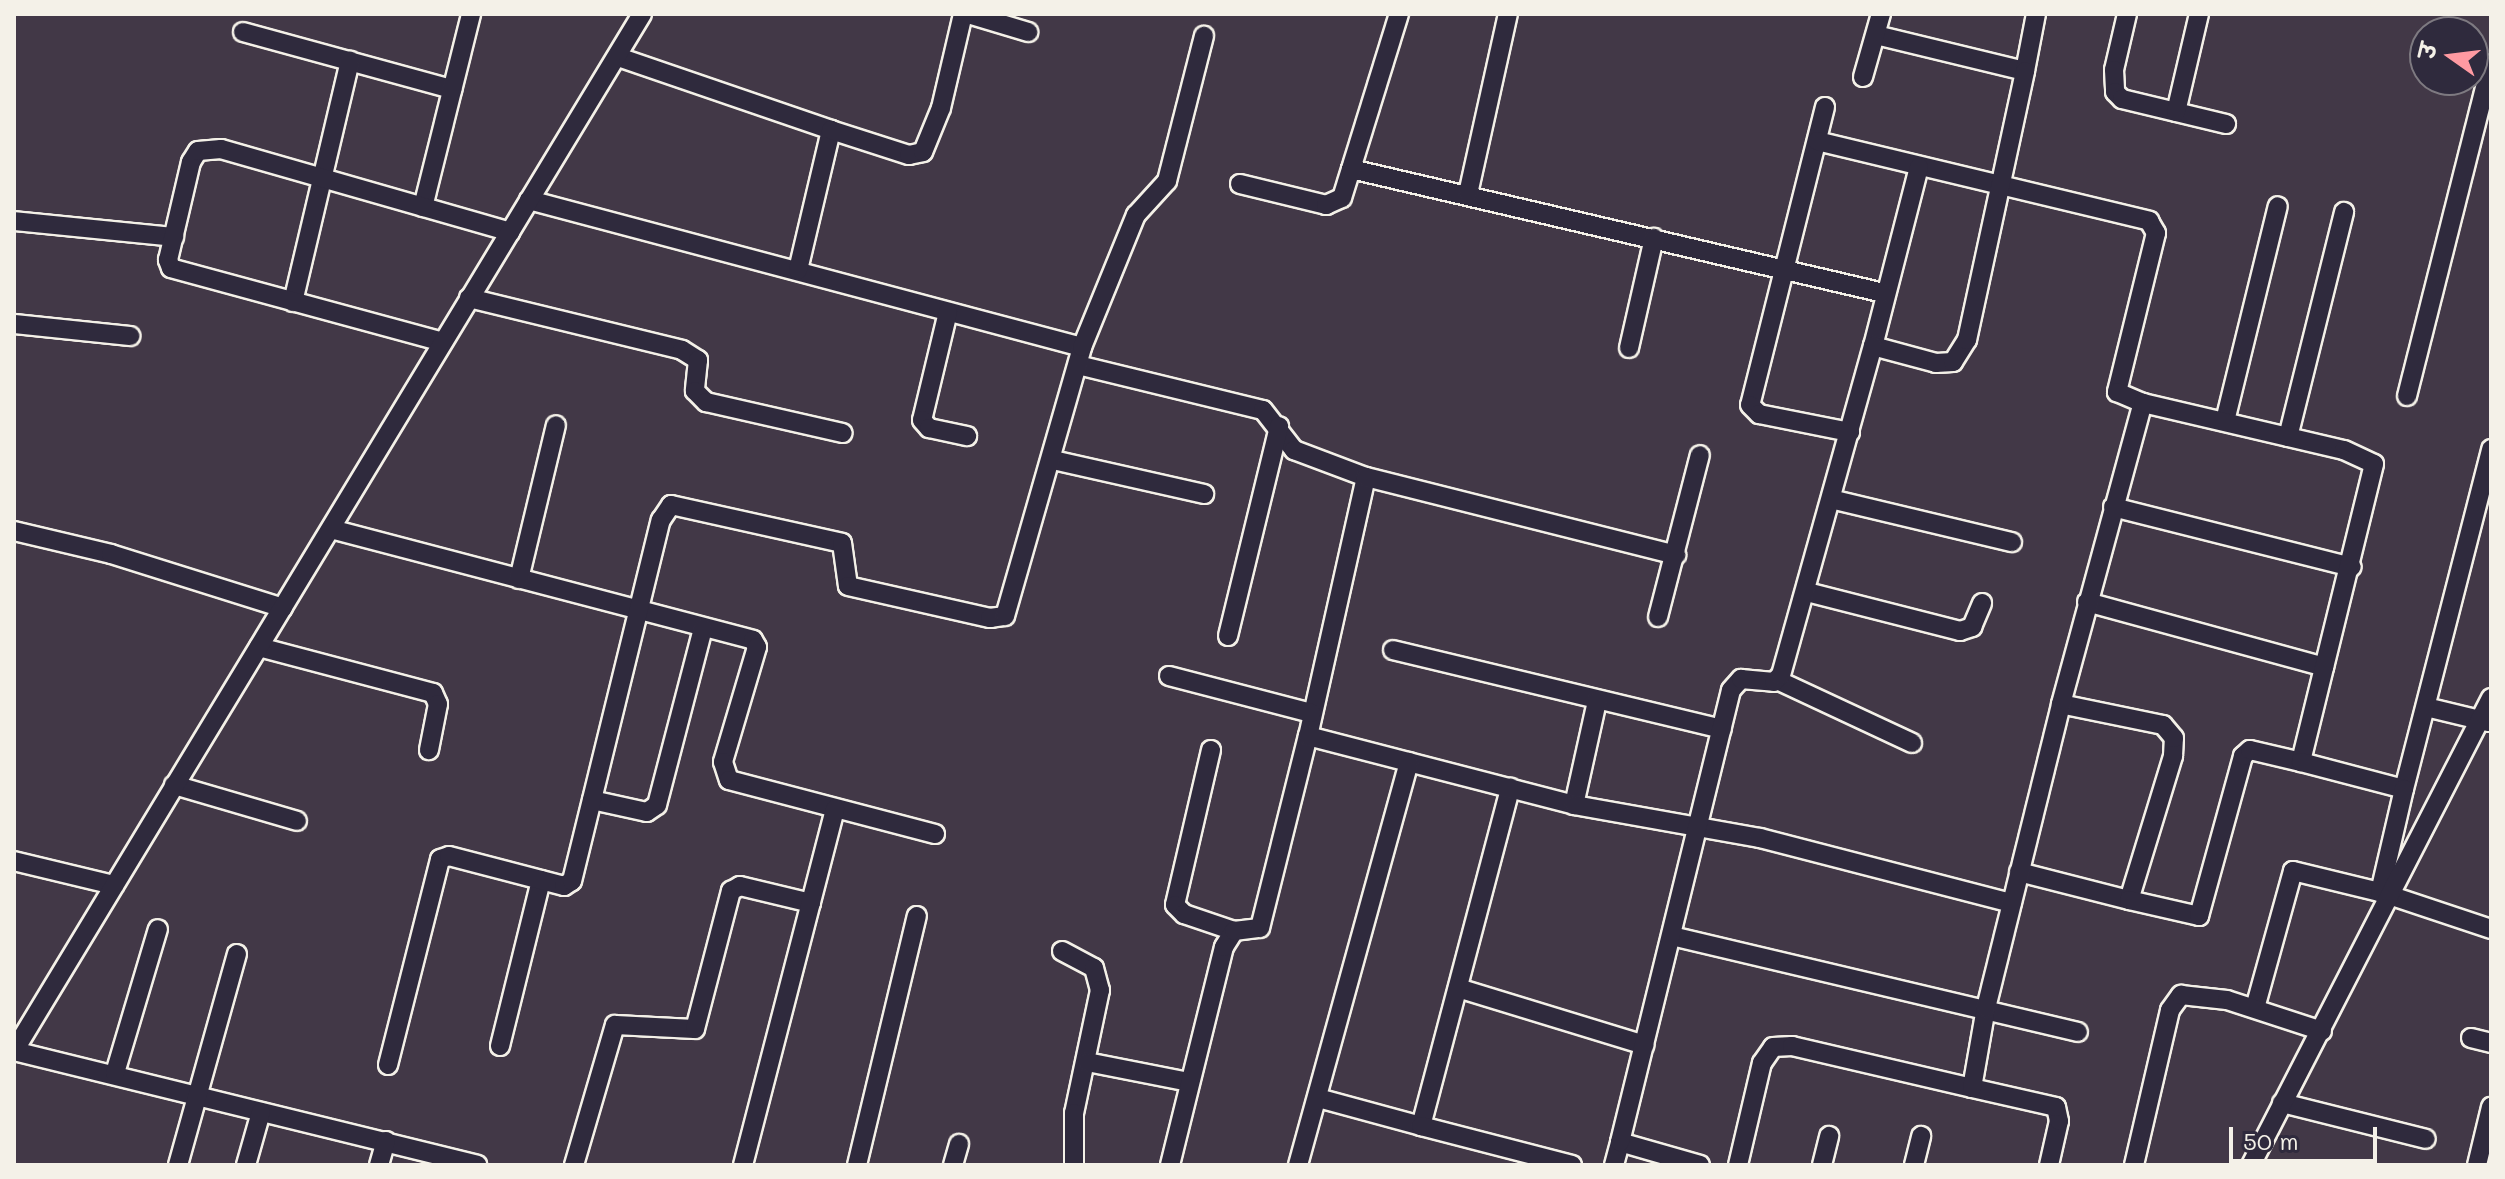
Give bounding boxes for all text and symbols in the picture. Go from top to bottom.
north arrow [2409,16,2489,96]
text: उ [2411,40,2443,61]
scale bar [2233,1111,2381,1161]
text: 50 m [2243,1125,2299,1156]

